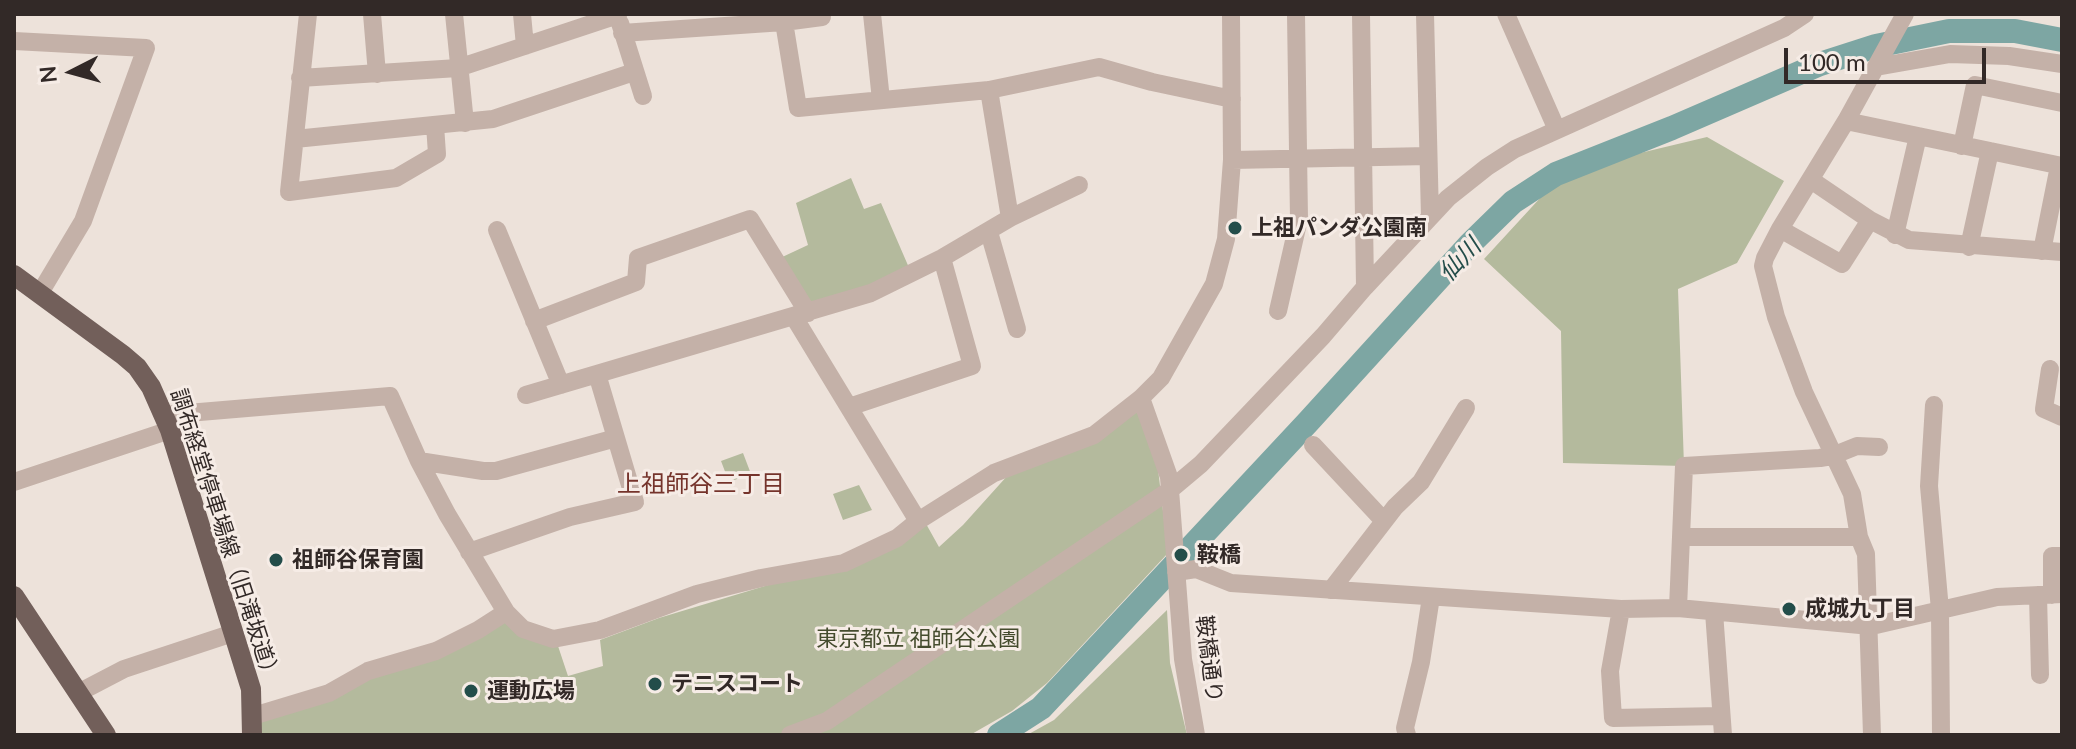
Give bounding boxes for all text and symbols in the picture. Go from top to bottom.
north arrow [32,32,112,112]
scale bar [1788,32,1990,82]
text: 100 m [1798,47,1866,76]
text: N [33,65,62,84]
place label: 上祖パンダ公園南 [1251,215,1427,241]
marker: 上祖パンダ公園南 [1226,219,1244,237]
water label: 仙川 [1433,233,1487,287]
street label: 調布経堂停車場線（旧滝坂道） [165,385,285,687]
district label: 上祖師谷三丁目 [617,470,785,498]
place label: 鞍橋 [1197,542,1241,568]
marker: 鞍橋 [1172,546,1190,564]
place label: 祖師谷保育園 [292,547,424,573]
marker: 祖師谷保育園 [267,551,285,569]
place label: 成城九丁目 [1805,596,1915,622]
marker: 成城九丁目 [1780,600,1798,618]
street label: 鞍橋通り [1191,614,1227,704]
park label: 東京都立 祖師谷公園 [816,626,1020,652]
place label: テニスコート [671,671,803,697]
marker: テニスコート [646,675,664,693]
place label: 運動広場 [487,678,575,704]
marker: 運動広場 [462,682,480,700]

